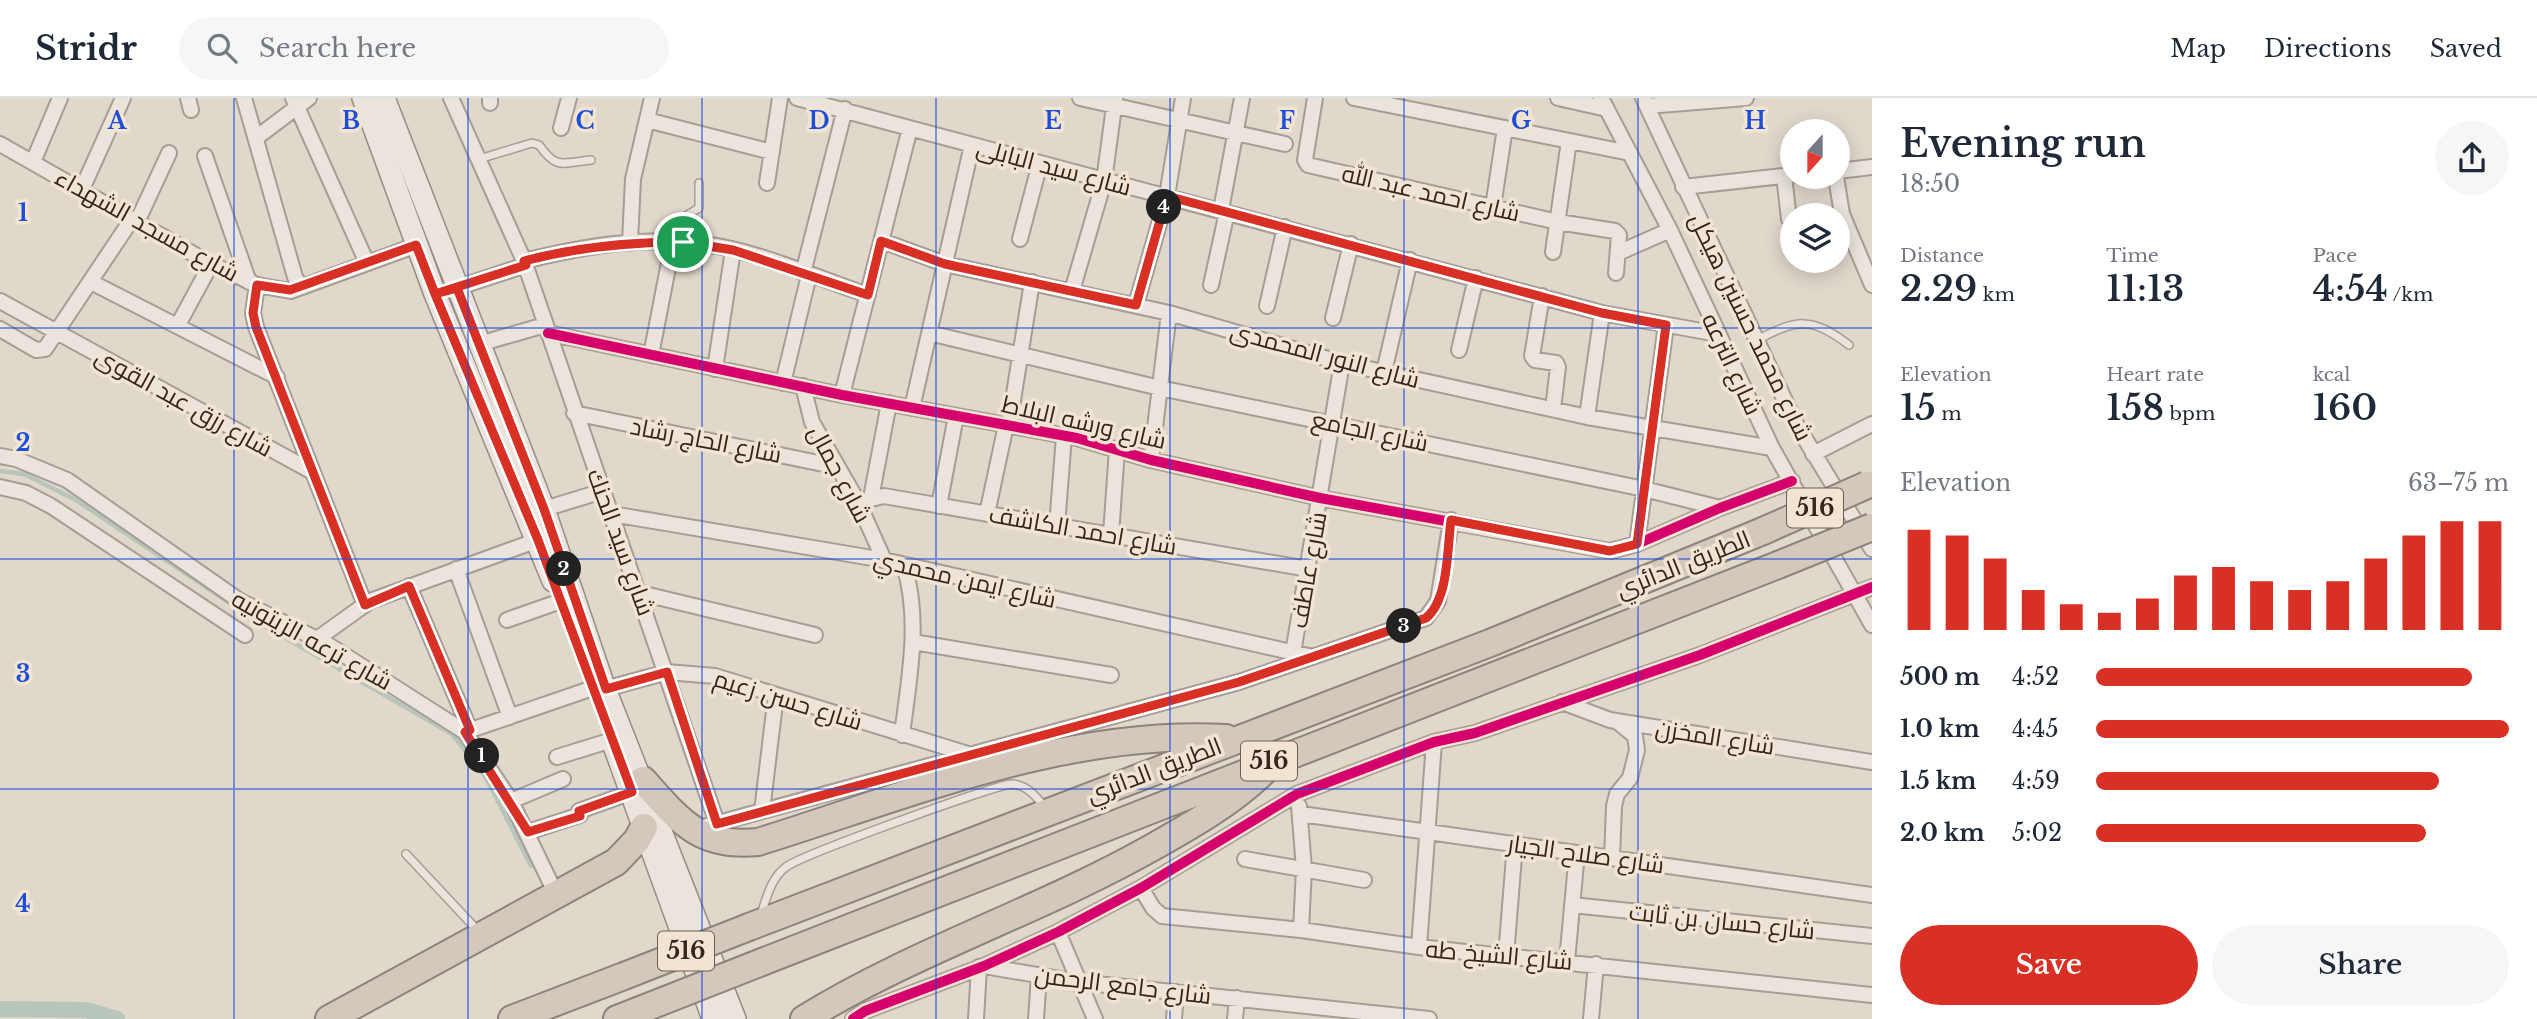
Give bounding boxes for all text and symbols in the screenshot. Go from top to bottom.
search box [179,17,669,80]
text: Stridr [35,28,137,69]
icon: search [203,29,241,67]
text: Search here [259,32,416,64]
text: Map [2170,34,2226,63]
text: Directions [2264,34,2392,63]
text: Saved [2430,34,2502,63]
text: A [107,107,128,135]
text: B [342,107,360,135]
text: C [576,107,594,135]
text: D [808,107,830,135]
text: E [1044,107,1062,135]
text: F [1279,107,1295,135]
text: G [1511,107,1531,135]
text: H [1744,107,1766,135]
north arrow [1780,119,1850,189]
map controls [1780,119,1850,273]
text: Evening run [1900,120,2146,167]
button: share [2435,121,2509,195]
street label: شارع سيد البابلى [973,132,1134,203]
street label: شارع احمد عبد الله [1339,157,1523,230]
street label: شارع مسجد الشهداء [49,163,244,289]
text: 18:50 [1900,170,1960,198]
pin: 4 [1146,190,1182,224]
text: 4 [1157,195,1170,218]
text: 1 [18,199,28,227]
button: layers [1780,203,1850,273]
street label: شارع محمد حسنين هيكل [1681,208,1819,446]
pin [653,212,713,272]
icon: arrive [664,223,702,261]
text: Distance [1900,244,1984,267]
text: Time [2106,244,2159,267]
text: Pace [2313,244,2357,267]
text: 2.29 [1900,267,1977,310]
text: 11:13 [2106,267,2184,310]
text: 4:54 [2313,267,2388,310]
text: km [1977,283,2015,306]
text: /km [2388,283,2433,306]
street label: شارع الترعه [1694,309,1768,420]
street label: شارع النور المحمدى [1227,316,1423,396]
street label: شارع رزق عبد القوى [89,341,278,465]
text: Elevation [1900,363,1992,386]
text: Heart rate [2106,363,2204,386]
text: kcal [2313,363,2351,386]
text: 15 [1900,386,1936,429]
text: 158 [2106,386,2164,429]
text: 160 [2313,386,2377,429]
street label: شارع ورشه البلاط [998,389,1169,457]
text: m [1936,402,1962,425]
text: bpm [2164,402,2215,425]
street label: شارع الجامع [1309,404,1431,459]
street label: شارع الحاج رشاد [627,411,784,471]
street label: شارع جمال [801,420,878,529]
text: 2 [16,429,30,457]
street label: شارع سيد الحنك [579,465,661,620]
text: Elevation [1900,469,2011,497]
text: 63–75 m [2408,469,2509,497]
road number: 516 [1787,488,1843,528]
street label: شارع احمد الكاشف [986,499,1179,563]
street label: شارع عاطف [1283,509,1334,631]
street label: الطريق الدائري [1612,524,1756,608]
street label: شارع ايمن محمدي [870,544,1059,618]
pin: 2 [546,552,582,587]
text: 2 [557,557,570,580]
street label: شارع ترعه الزيتونيه [226,584,397,698]
pin: 3 [1386,608,1422,644]
text: 3 [1397,614,1410,637]
text: 3 [16,660,30,688]
text: 500 m [1900,663,1980,691]
text: 4:52 [2012,663,2059,691]
street label: شارع حسن زعيم [710,664,866,738]
street label: شارع المخزن [1653,713,1777,763]
text: 1.0 km [1900,715,1980,743]
text: 4:45 [2012,715,2059,743]
street label: الطريق الدائري [1082,731,1227,813]
pin: 1 [464,738,500,774]
road number: 516 [1241,741,1297,780]
text: 1 [477,744,486,767]
text: 1.5 km [1900,767,1977,795]
text: 4:59 [2012,767,2060,795]
text: 2.0 km [1900,819,1985,847]
text: 5:02 [2012,819,2062,847]
street label: شارع صلاح الجيار [1504,828,1666,881]
text: 4 [15,890,31,918]
street label: شارع حسان بن ثابت [1627,897,1816,947]
button: Save [1900,925,2198,1005]
button: Share [2212,925,2509,1005]
road number: 516 [658,932,714,971]
street label: شارع الشيخ طه [1424,934,1574,978]
street label: شارع جامع الرحمن [1033,960,1213,1012]

